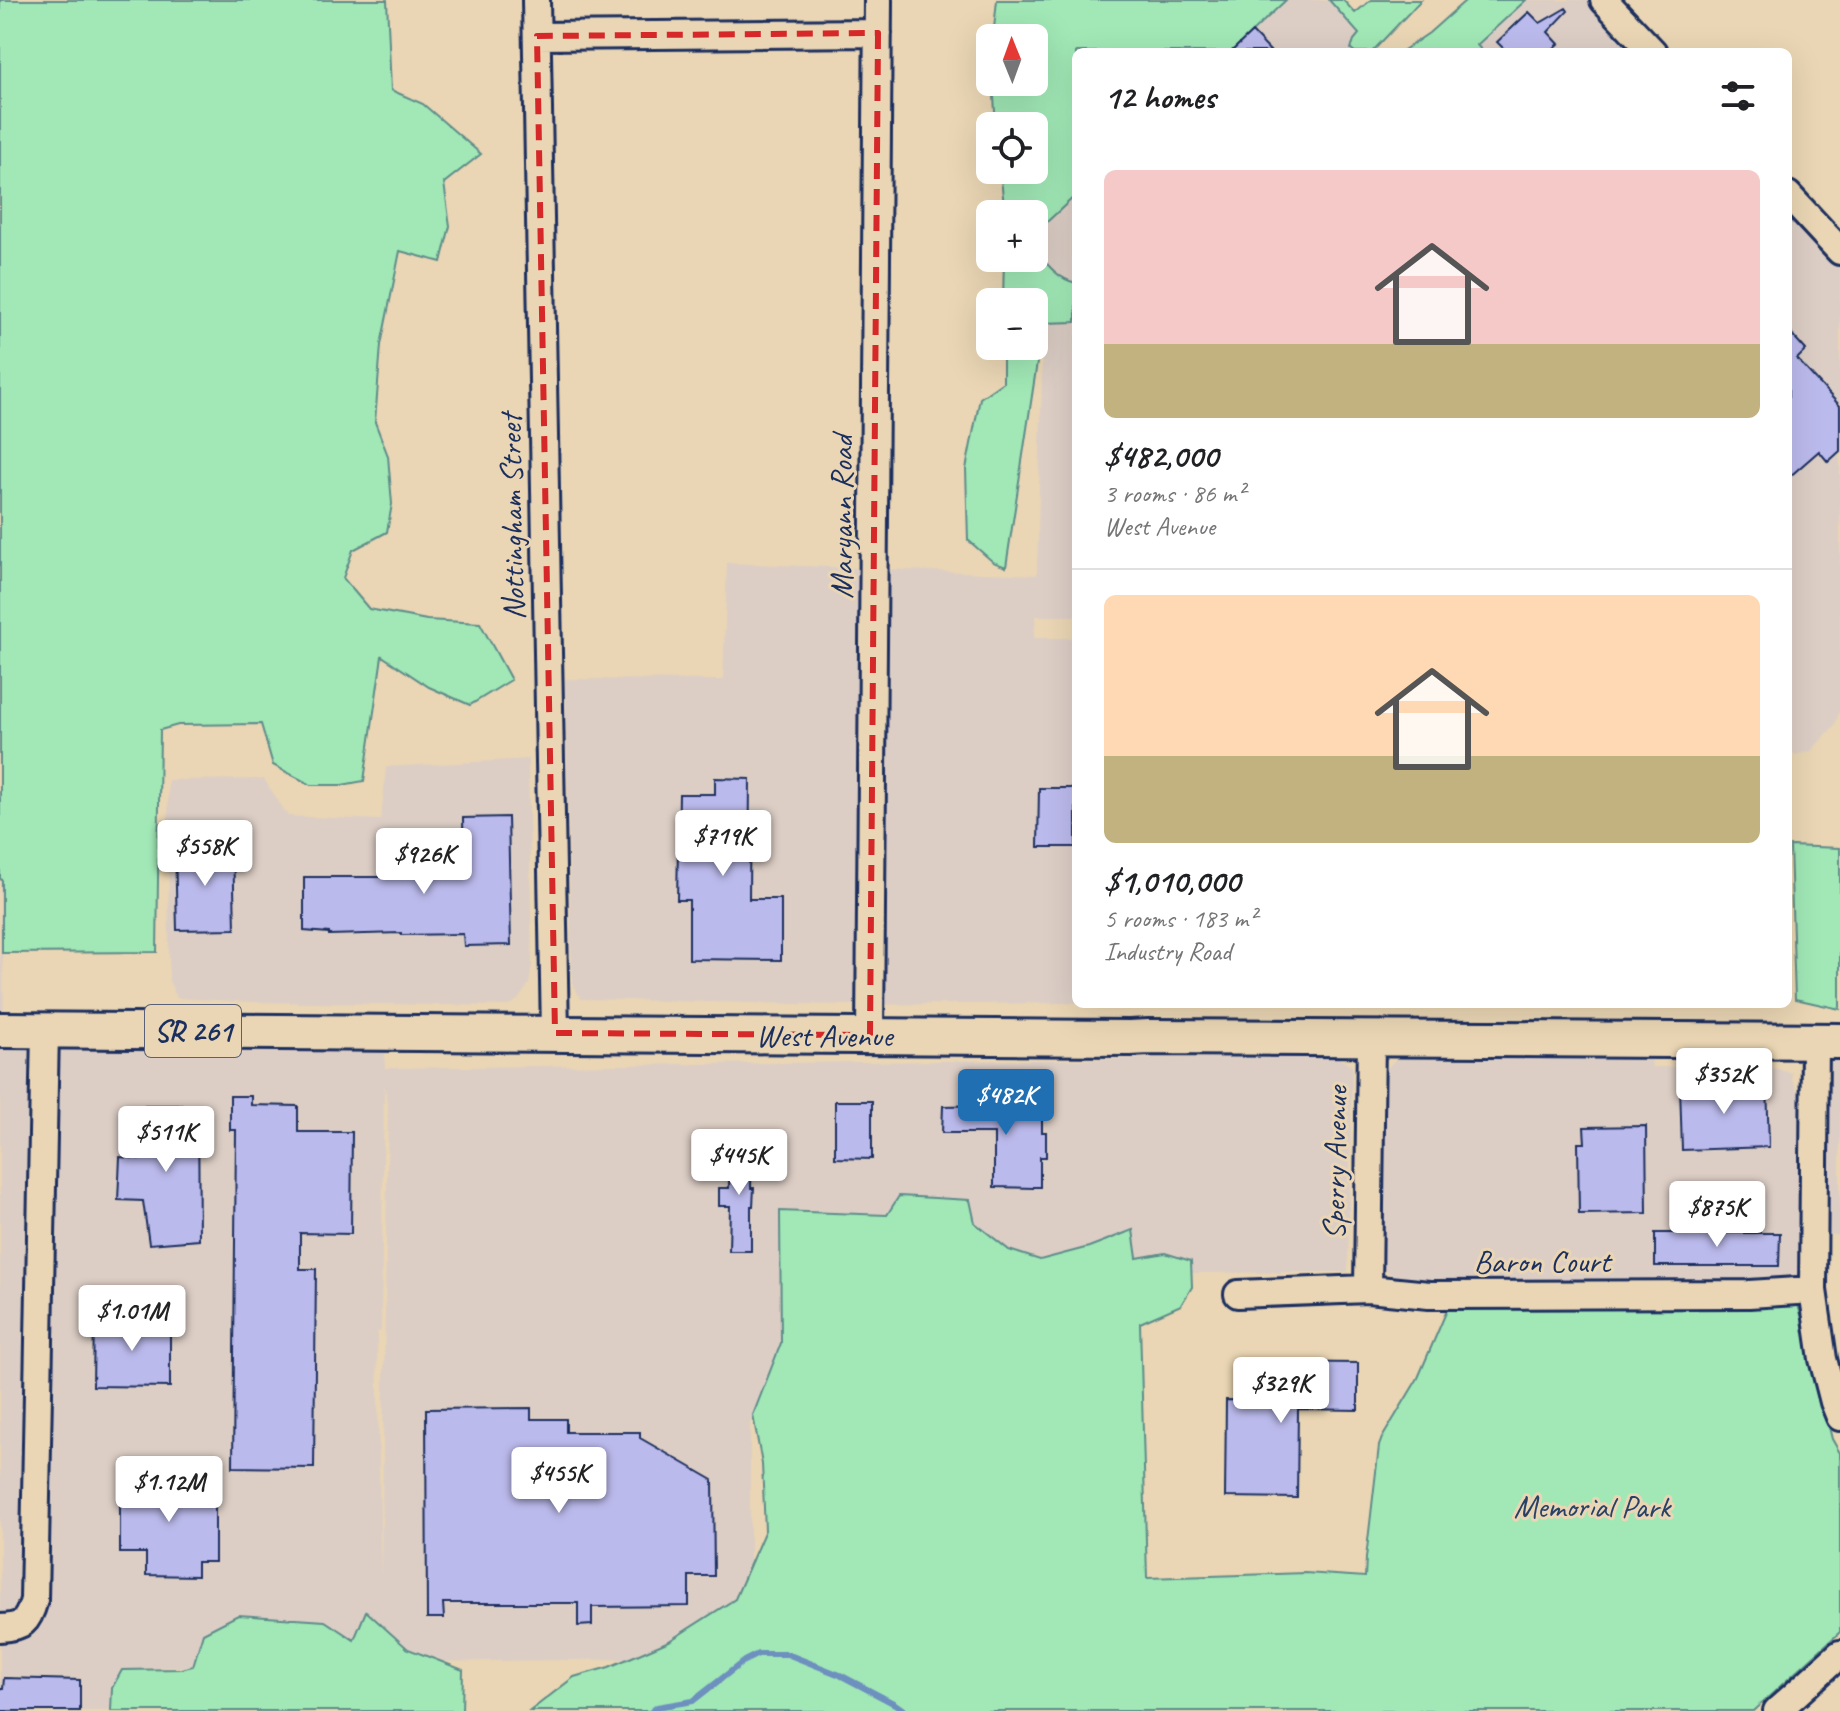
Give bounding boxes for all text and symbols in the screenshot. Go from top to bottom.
north arrow [976,24,1048,96]
map controls [976,24,1048,360]
icon: filters [1716,74,1760,118]
text: 12 homes [1104,75,1215,118]
button: locate [976,112,1048,184]
button: + [976,200,1048,272]
icon: home [1360,222,1504,366]
button: − [976,288,1048,360]
street label: Nottingham Street [490,409,534,621]
street label: Maryann Road [821,430,862,599]
text: $482,000 [1104,434,1218,477]
text: 3 rooms · 86 m² [1104,477,1245,510]
text: West Avenue [1104,510,1215,543]
icon: home [1360,647,1504,791]
pin: $719K [667,810,779,878]
text: $719K [693,819,753,852]
pin: $558K [149,820,261,888]
pin: $926K [368,828,480,896]
text: $558K [175,829,235,862]
text: $926K [394,837,454,870]
text: $1,010,000 [1104,859,1240,902]
text: 5 rooms · 183 m² [1104,902,1256,935]
text: Industry Road [1104,935,1231,968]
road number: SR 261 [145,1005,241,1057]
street label: West Avenue [756,1015,895,1056]
pin: $352K [1668,1048,1780,1116]
text: $352K [1694,1057,1754,1090]
pin: $482K [950,1069,1062,1137]
text: $482K [976,1078,1036,1111]
street label: Sperry Avenue [1313,1083,1357,1240]
pin: $511K [110,1106,222,1174]
text: $511K [136,1115,196,1148]
pin: $445K [683,1129,795,1197]
text: $445K [709,1138,769,1171]
pin: $875K [1661,1181,1773,1249]
text: $875K [1687,1190,1747,1223]
street label: Baron Court [1474,1241,1614,1282]
pin: $1.01M [67,1285,197,1353]
text: $1.01M [97,1294,167,1327]
pin: $329K [1225,1357,1337,1425]
text: $329K [1251,1366,1311,1399]
pin: $455K [503,1447,615,1515]
pin: $1.12M [104,1456,234,1524]
text: $455K [529,1456,589,1489]
text: $1.12M [134,1465,204,1498]
park label: Memorial Park [1514,1486,1673,1527]

